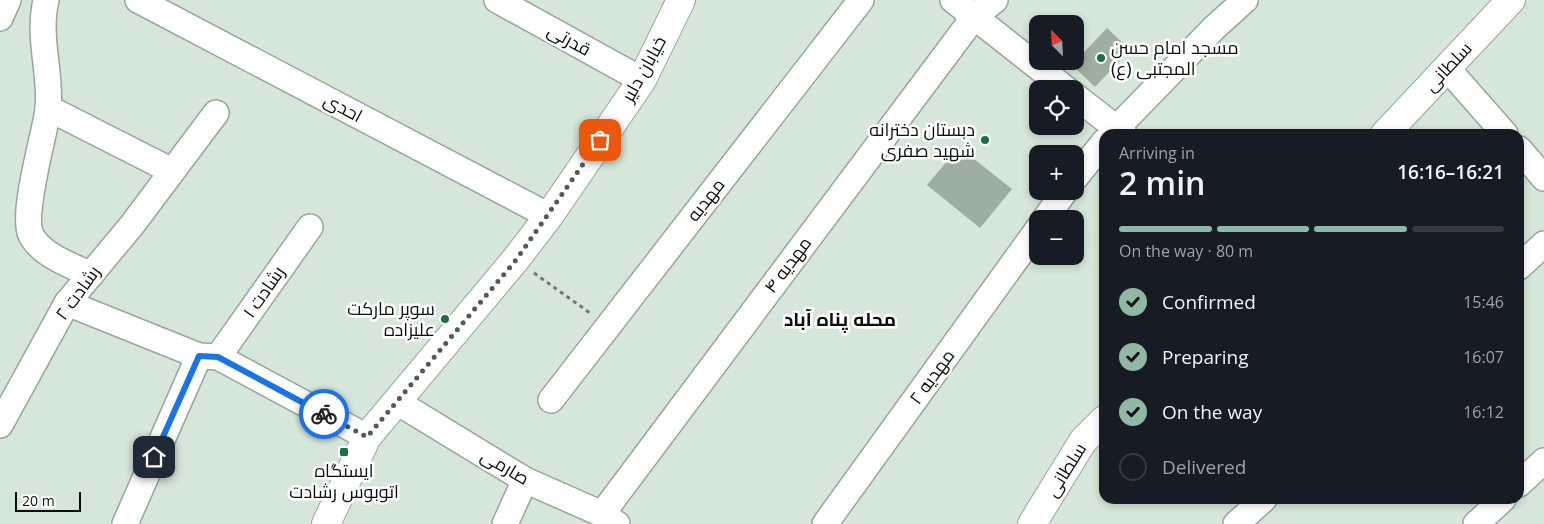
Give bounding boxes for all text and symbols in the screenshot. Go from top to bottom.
north arrow [1029,15,1084,70]
map controls [1029,15,1084,265]
street label: قدرتی [544,17,595,61]
street label: خیابان دلیر [615,31,671,107]
place label: مسجد امام حسن المجتبی (ع) [1111,35,1239,81]
street label: سلطانی [1418,36,1476,96]
marker: مسجد امام حسن المجتبی (ع) [1095,52,1107,64]
button: locate [1029,80,1084,135]
street label: احدی [320,87,367,127]
place label: دبستان دخترانه شهید صفری [869,117,975,162]
pin [579,119,621,161]
icon: bag [586,126,614,154]
marker: دبستان دخترانه شهید صفری [979,134,991,146]
text: Arriving in [1119,142,1195,164]
button: + [1029,145,1084,200]
text: 16:16–16:21 [1397,159,1504,185]
text: 2 min [1119,161,1205,204]
street label: مهدیه [681,173,730,226]
button: − [1029,210,1084,265]
street label: مهدیه ۴ [758,231,816,298]
text: On the way · 80 m [1119,240,1253,262]
street label: رشادت ۲ [49,260,105,325]
street label: رشادت ۱ [237,261,290,322]
icon: check [1119,288,1147,316]
text: Confirmed [1162,289,1256,315]
text: 15:46 [1463,291,1504,313]
place label: سوپر مارکت علیزاده [347,296,435,341]
district label: محله پناه آباد [784,306,896,333]
marker: سوپر مارکت علیزاده [439,313,451,325]
icon: check [1119,343,1147,371]
street label: مهدیه ۲ [903,344,959,409]
text: Preparing [1162,344,1249,370]
text: 16:07 [1463,346,1504,368]
courier [299,389,349,439]
icon: check [1119,398,1147,426]
text: On the way [1162,399,1262,425]
icon: bike [310,400,338,428]
text: 16:12 [1463,401,1504,423]
pin [133,436,175,478]
street label: سلطانی [1039,438,1091,501]
icon: home [140,443,168,471]
street label: صارمی [477,443,534,490]
marker: ایستگاه اتوبوس رشادت [338,446,350,458]
text: Delivered [1162,454,1246,480]
place label: ایستگاه اتوبوس رشادت [289,458,399,503]
scale bar [15,489,81,512]
text: 20 m [22,491,55,510]

